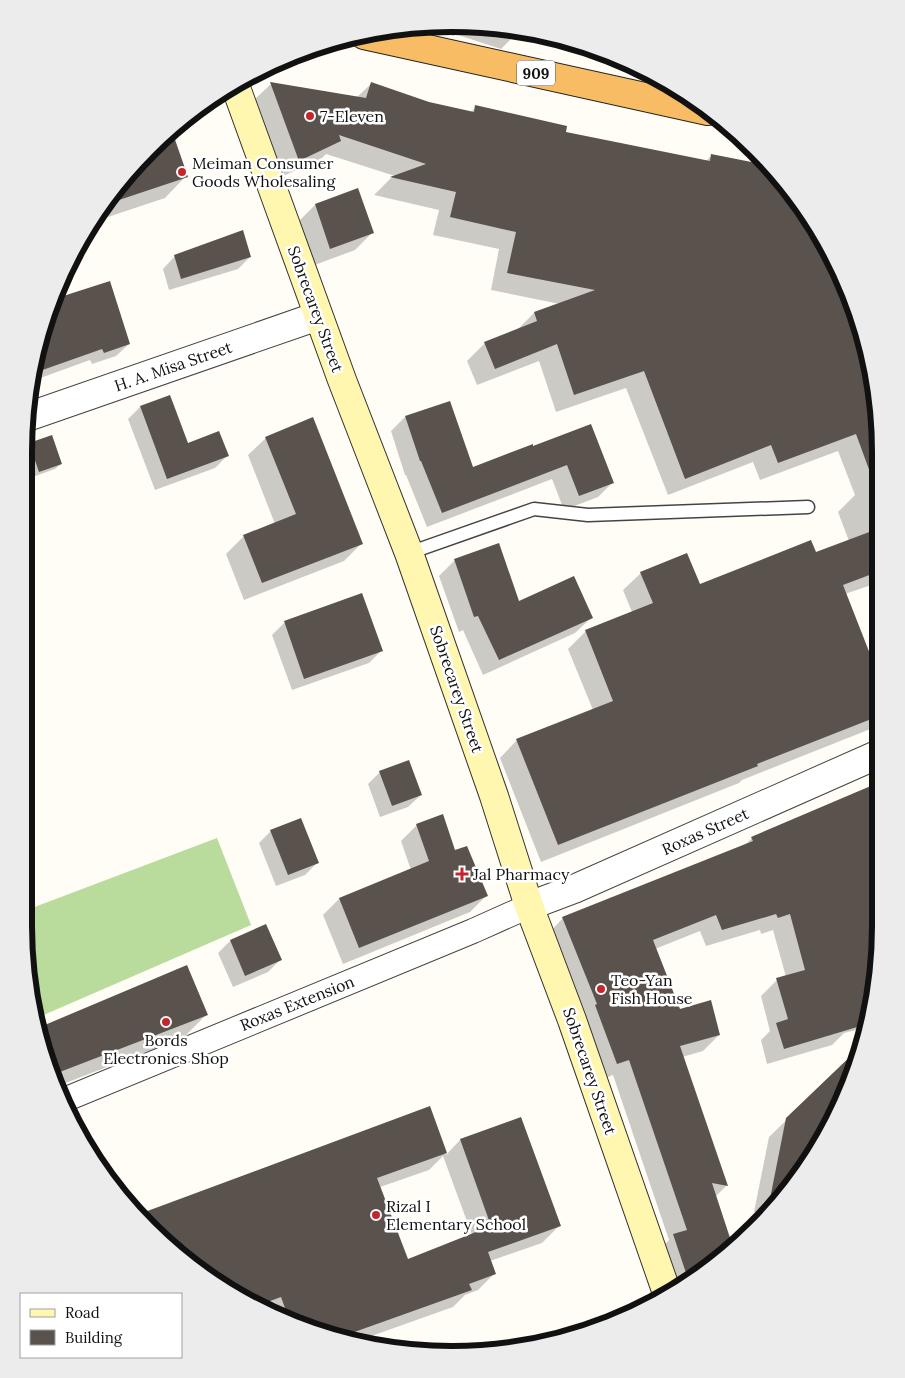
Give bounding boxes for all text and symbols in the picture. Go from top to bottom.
road number: 909 [517,60,555,86]
place label: 7-Eleven [320,106,384,126]
marker: 7-Eleven [304,110,316,122]
place label: Meiman Consumer Goods Wholesaling [192,153,337,191]
marker: Meiman Consumer Goods Wholesaling [176,166,188,178]
street label: Sobrecarey Street [284,243,348,376]
street label: H. A. Misa Street [111,336,235,396]
street label: Sobrecarey Street [426,623,488,756]
street label: Roxas Street [658,803,752,859]
place label: Jal Pharmacy [472,864,570,884]
marker: Jal Pharmacy [455,867,469,881]
place label: Teo-Yan Fish House [611,970,693,1008]
street label: Roxas Extension [237,971,357,1035]
marker: Teo-Yan Fish House [595,983,607,995]
street label: Sobrecarey Street [559,1005,621,1138]
marker: Bords Electronics Shop [160,1016,172,1028]
place label: Bords Electronics Shop [103,1030,229,1068]
place label: Rizal I Elementary School [386,1196,526,1234]
marker: Rizal I Elementary School [370,1209,382,1221]
legend [20,1293,182,1358]
text: Road [65,1303,100,1322]
text: Building [65,1328,123,1347]

